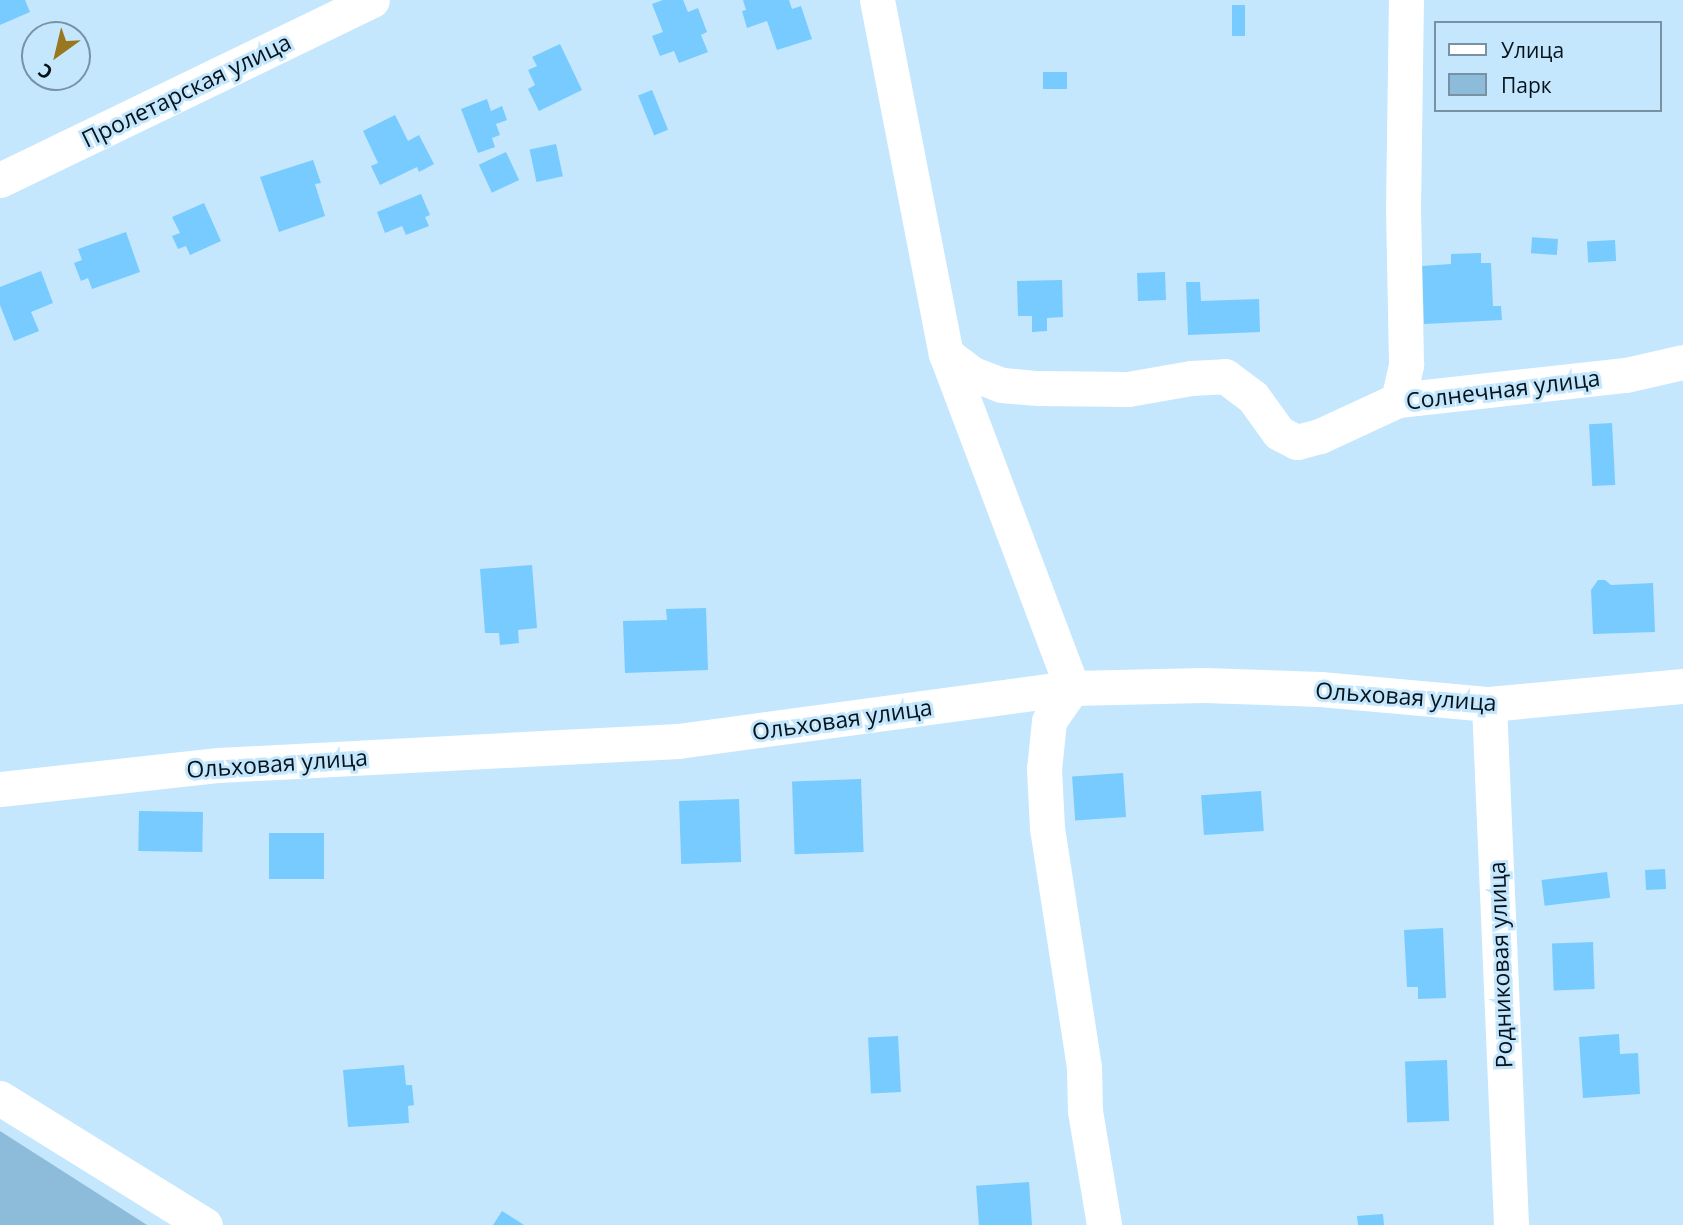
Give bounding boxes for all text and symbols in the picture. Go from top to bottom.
north arrow [21,21,91,91]
legend [1434,21,1662,112]
street label: Пролетарская улица [77,27,295,153]
text: Улица [1501,36,1564,64]
text: С [33,58,58,86]
text: Парк [1501,71,1552,99]
street label: Солнечная улица [1404,363,1602,415]
street label: Ольховая улица [1314,676,1498,716]
street label: Ольховая улица [750,693,934,745]
street label: Ольховая улица [185,743,369,783]
street label: Родниковая улица [1483,861,1517,1069]

